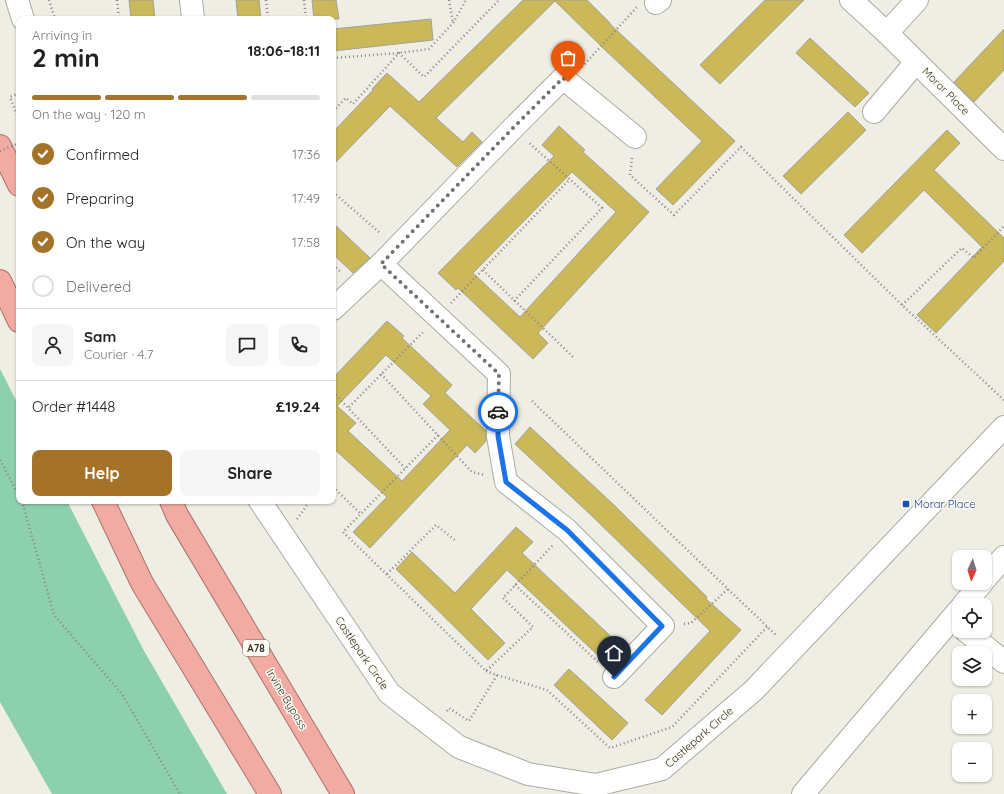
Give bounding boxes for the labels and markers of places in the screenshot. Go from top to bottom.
pin [551,41,585,82]
place label: Morar Place [914,497,975,511]
marker: Morar Place [901,499,911,509]
pin [597,636,631,677]

